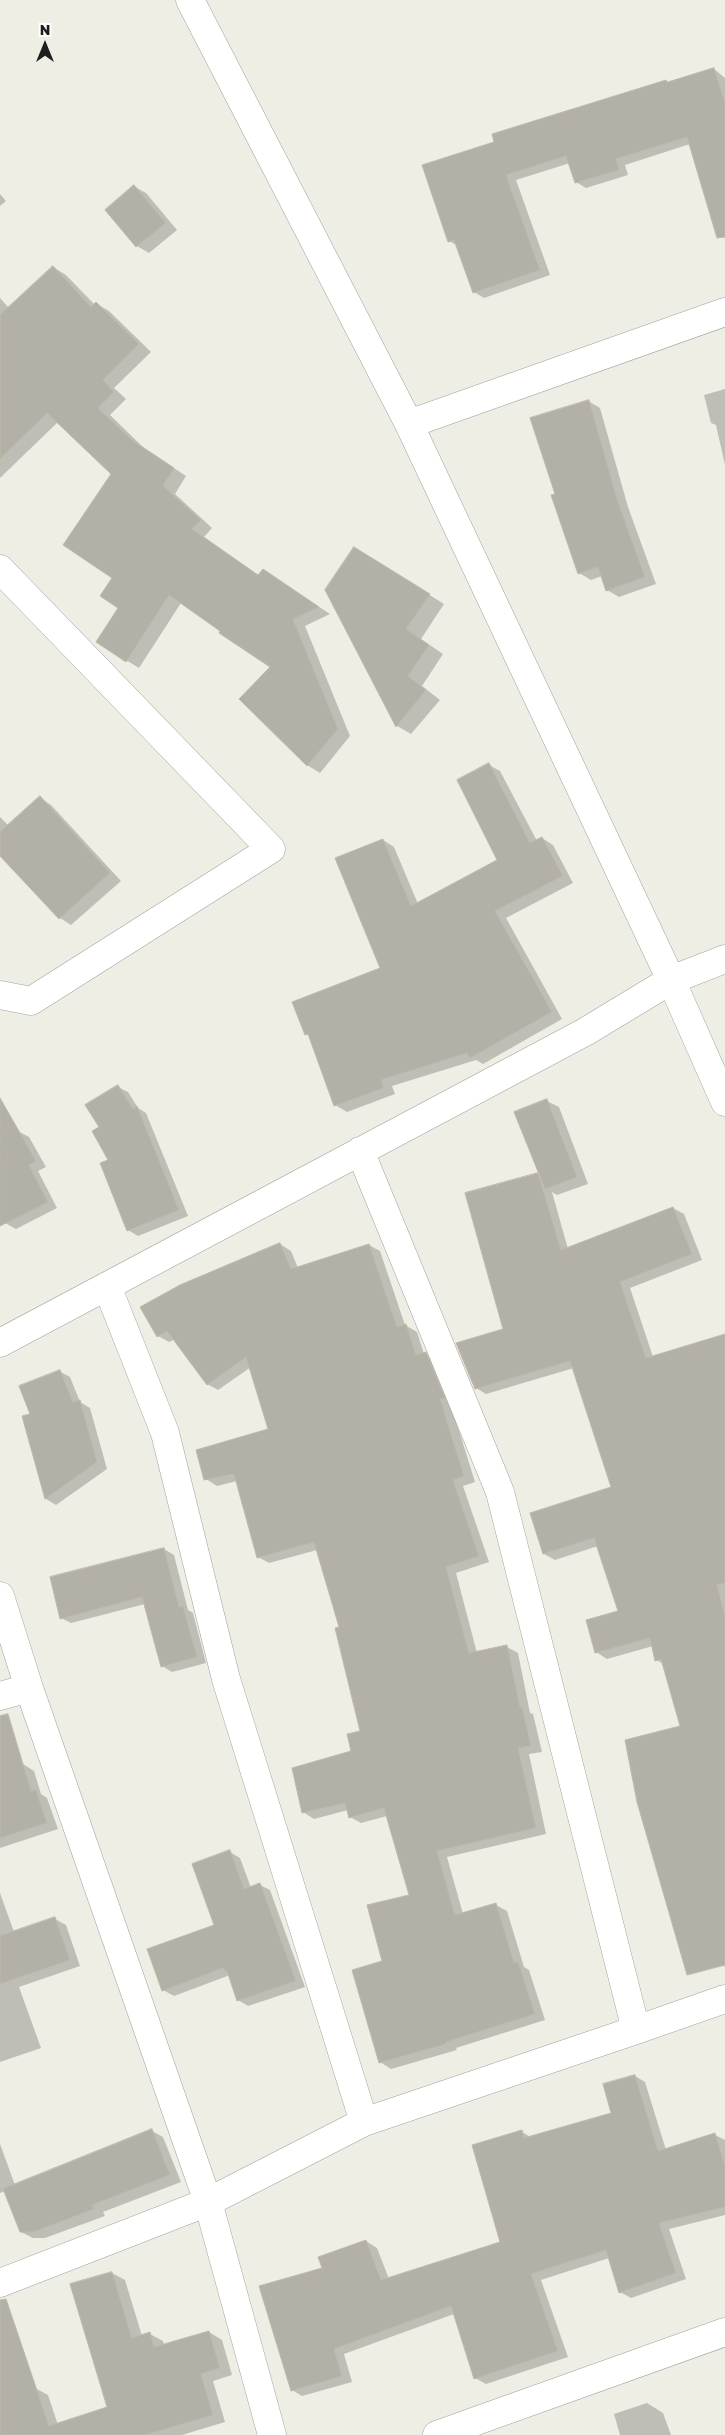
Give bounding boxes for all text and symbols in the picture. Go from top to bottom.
north arrow [20,20,70,70]
text: N [40,21,50,38]

